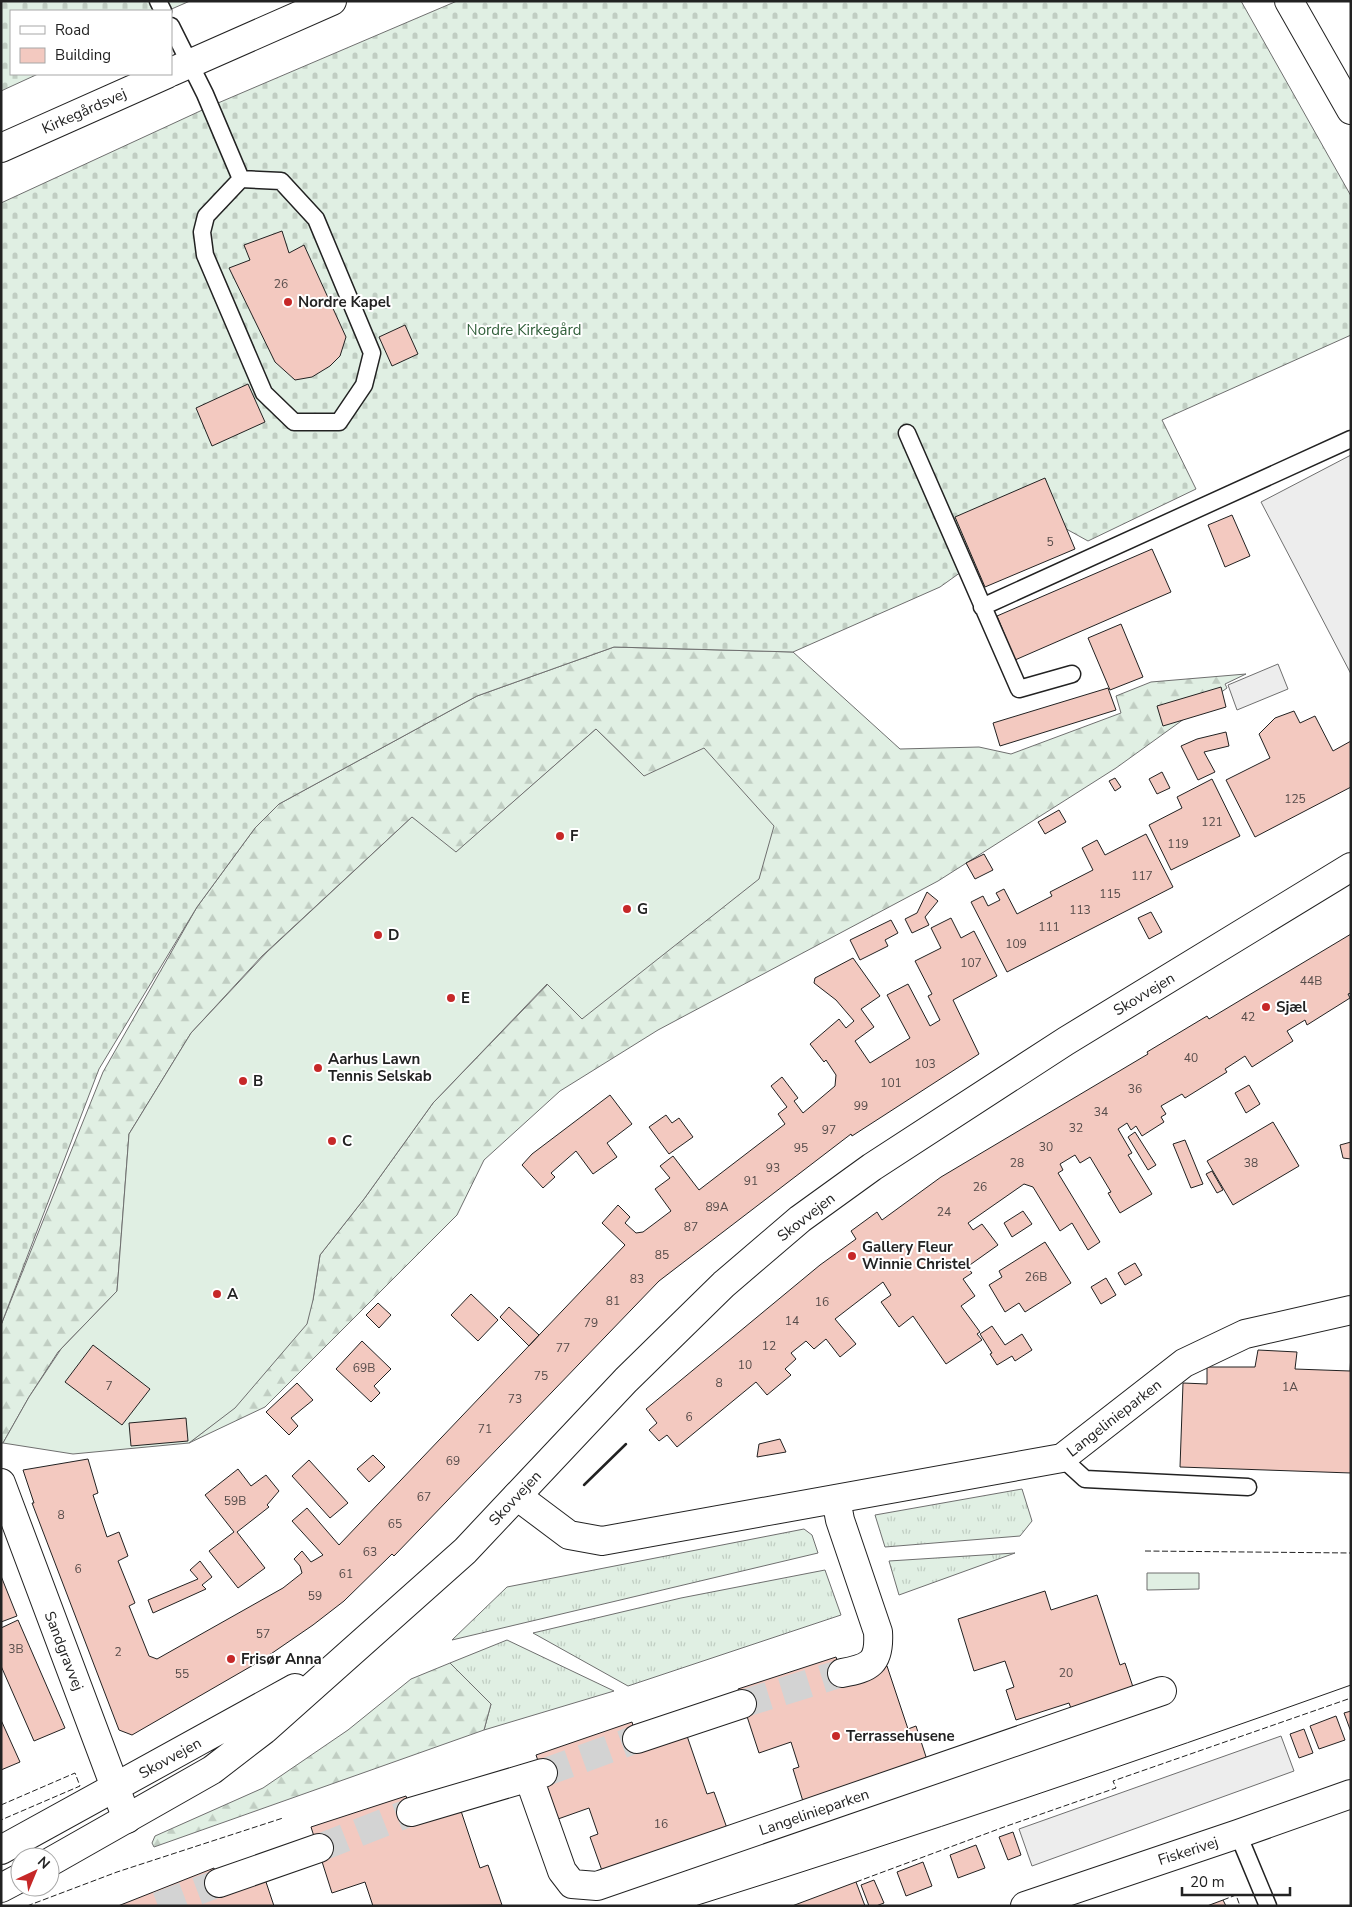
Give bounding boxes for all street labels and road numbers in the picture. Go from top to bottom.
street label: Kirkegårdsvej [39,83,129,139]
street label: Skovvejen [1110,968,1178,1020]
street label: Skovvejen [773,1188,839,1246]
street label: Langelinieparken [1062,1375,1166,1461]
street label: Skovvejen [484,1466,546,1530]
street label: Sandgravvej [40,1608,88,1694]
street label: Skovvejen [135,1733,205,1783]
street label: Langelinieparken [756,1784,872,1840]
street label: Fiskerivej [1155,1832,1221,1870]

